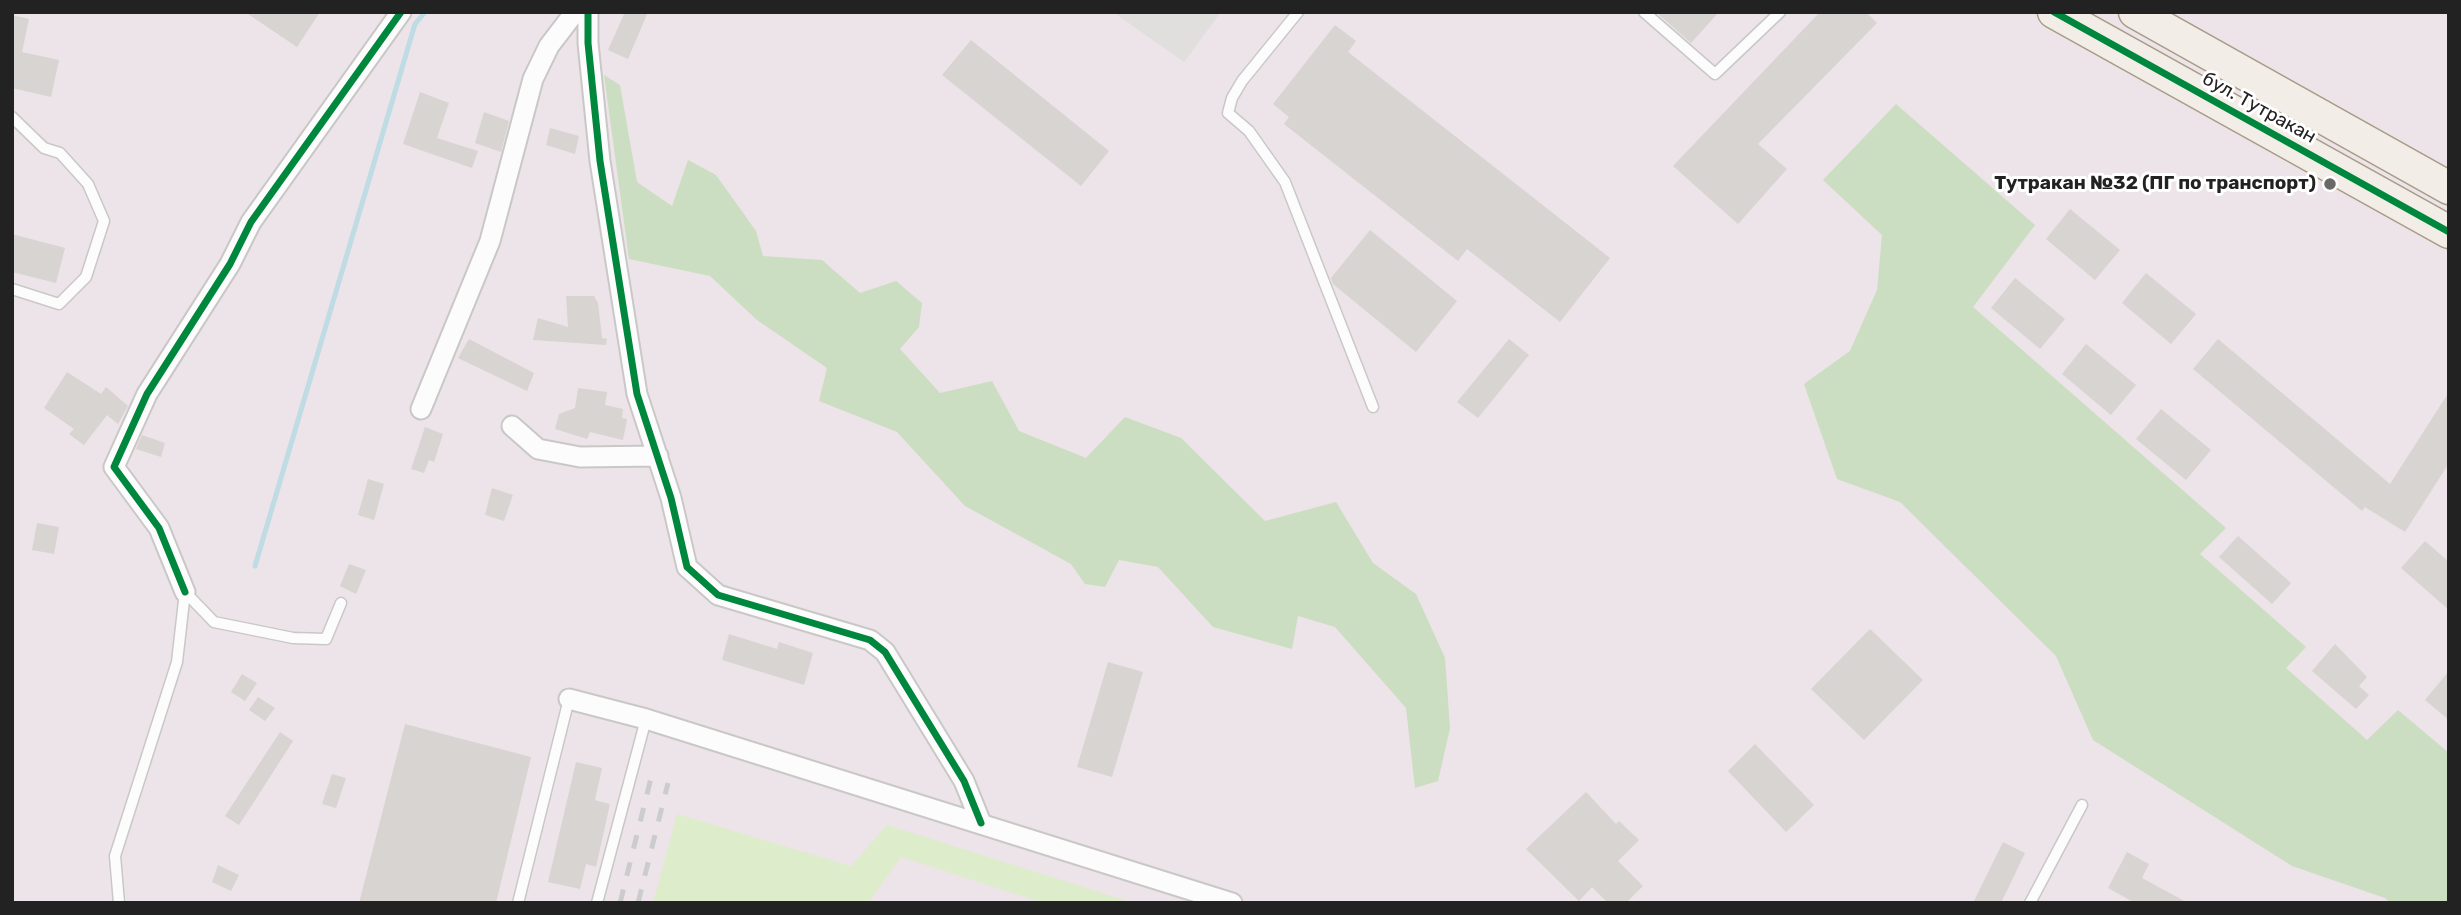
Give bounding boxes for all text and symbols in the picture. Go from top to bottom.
street label: бул. Тутракан [2198,67,2320,149]
place label: Тутракан №32 (ПГ по транспорт) [1994,173,2316,195]
marker: Тутракан №32 (ПГ по транспорт) [2322,176,2338,192]

